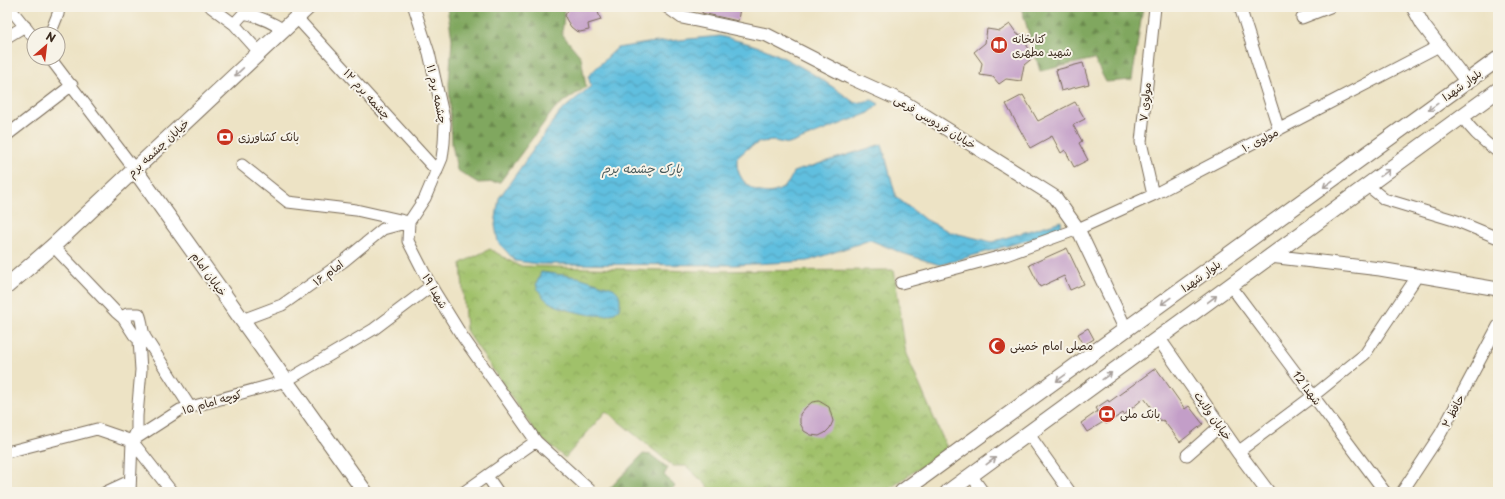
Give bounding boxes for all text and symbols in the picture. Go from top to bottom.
north arrow [26,26,66,66]
text: N [43,27,59,46]
place label: کتابخانه شهید مطهری [1012,30,1072,60]
library icon: کتابخانه شهید مطهری [989,35,1009,55]
street label: چشمه برم ۱۱ [422,63,452,125]
street label: چشمه برم ۱۲ [339,64,395,124]
street label: بلوار شهدا [1438,64,1485,105]
one-way arrow [234,67,244,77]
street label: مولوی ۷ [1134,82,1155,122]
street label: خیابان فردوسی فرعی [891,90,979,153]
one-way arrow [1427,103,1438,111]
street label: خیابان چشمه برم [123,114,193,182]
street label: مولوی ۱۰ [1239,123,1281,156]
bank icon: بانک کشاورزی [215,127,235,147]
place label: بانک کشاورزی [238,128,299,145]
water label: پارک چشمه برم [601,159,682,179]
one-way arrow [1379,168,1390,177]
one-way arrow [1322,179,1333,188]
street label: خیابان امام [187,248,231,300]
street label: امام ۱۶ [309,255,347,291]
street label: بلوار شهدا [1177,255,1224,296]
street label: شهدا ۱۹ [419,270,452,311]
one-way arrow [1206,294,1217,303]
one-way arrow [1161,297,1172,305]
mosque icon: مصلی امام خمینی [987,336,1007,356]
place label: مصلی امام خمینی [1010,337,1093,355]
street label: شهدا 12 [1289,367,1326,409]
one-way arrow [1102,372,1113,380]
one-way arrow [1055,373,1066,382]
street label: کوچه امام ۱۵ [180,385,244,419]
street label: خیابان ولایت [1190,388,1236,444]
street label: حافظ ۲ [1437,391,1468,430]
bank icon: بانک ملی [1097,404,1117,424]
place label: بانک ملی [1120,405,1160,422]
one-way arrow [985,456,996,465]

